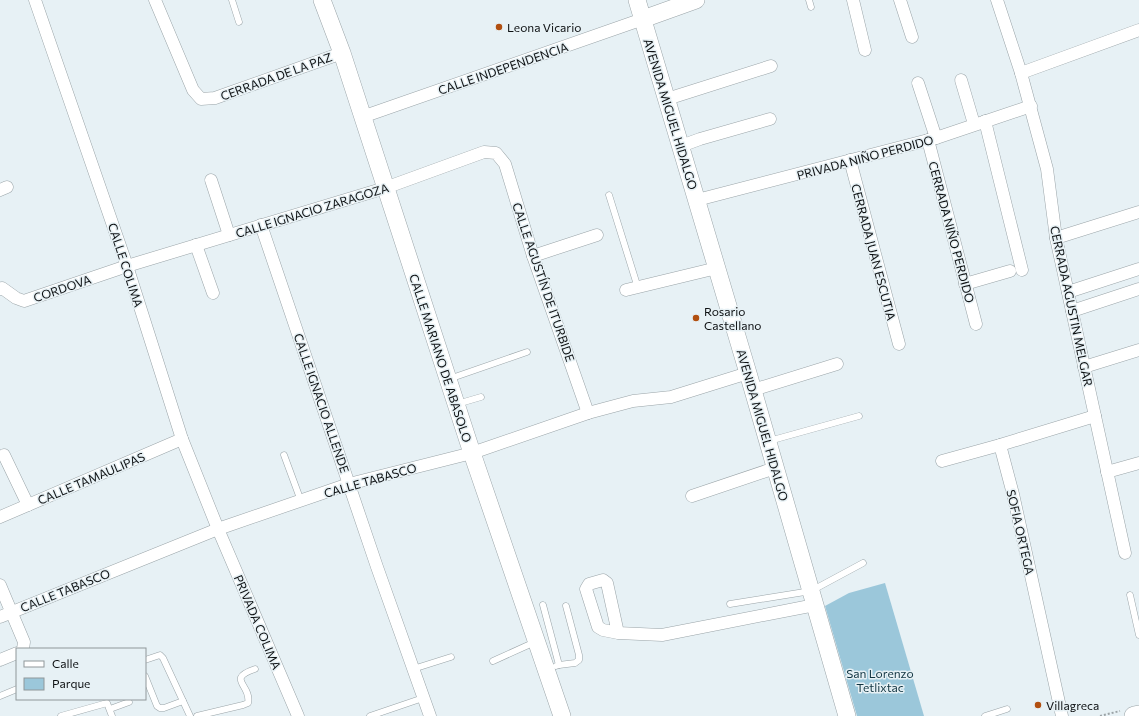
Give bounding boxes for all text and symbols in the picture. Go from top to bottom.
place label: Leona Vicario [507,20,581,34]
marker: Leona Vicario [494,22,504,32]
street label: AVENIDA MIGUEL HIDALGO [641,37,701,191]
street label: CALLE INDEPENDENCIA [436,39,570,97]
street label: CERRADA DE LA PAZ [218,49,334,103]
street label: PRIVADA NIÑO PERDIDO [795,132,935,182]
street label: CERRADA NIÑO PERDIDO [926,160,978,304]
street label: CALLE IGNACIO ZARAGOZA [234,180,390,240]
street label: CERRADA JUAN ESCUTIA [848,182,899,322]
street label: CALLE AGUSTÍN DE ITURBIDE [510,200,578,364]
street label: CALLE COLIMA [106,221,146,309]
street label: CERRADA AGUSTIN MELGAR [1048,224,1096,388]
street label: CORDOVA [31,272,93,304]
street label: CALLE MARIANO DE ABASOLO [407,272,475,444]
place label: Rosario Castellano [704,304,762,332]
marker: Rosario Castellano [691,313,701,323]
street label: CALLE IGNACIO ALLENDE [292,331,352,475]
street label: AVENIDA MIGUEL HIDALGO [735,347,791,503]
street label: CALLE TAMAULIPAS [35,449,147,507]
street label: CALLE TABASCO [322,460,418,500]
street label: SOFIA ORTEGA [1004,488,1038,576]
street label: CALLE TABASCO [18,566,112,614]
street label: PRIVADA COLIMA [232,572,284,672]
legend [16,648,146,700]
text: Calle [52,656,79,670]
park label: San Lorenzo Tetlixtac [846,666,914,694]
text: Parque [52,676,90,690]
place label: Villagreca [1046,698,1099,712]
marker: Villagreca [1033,700,1043,710]

